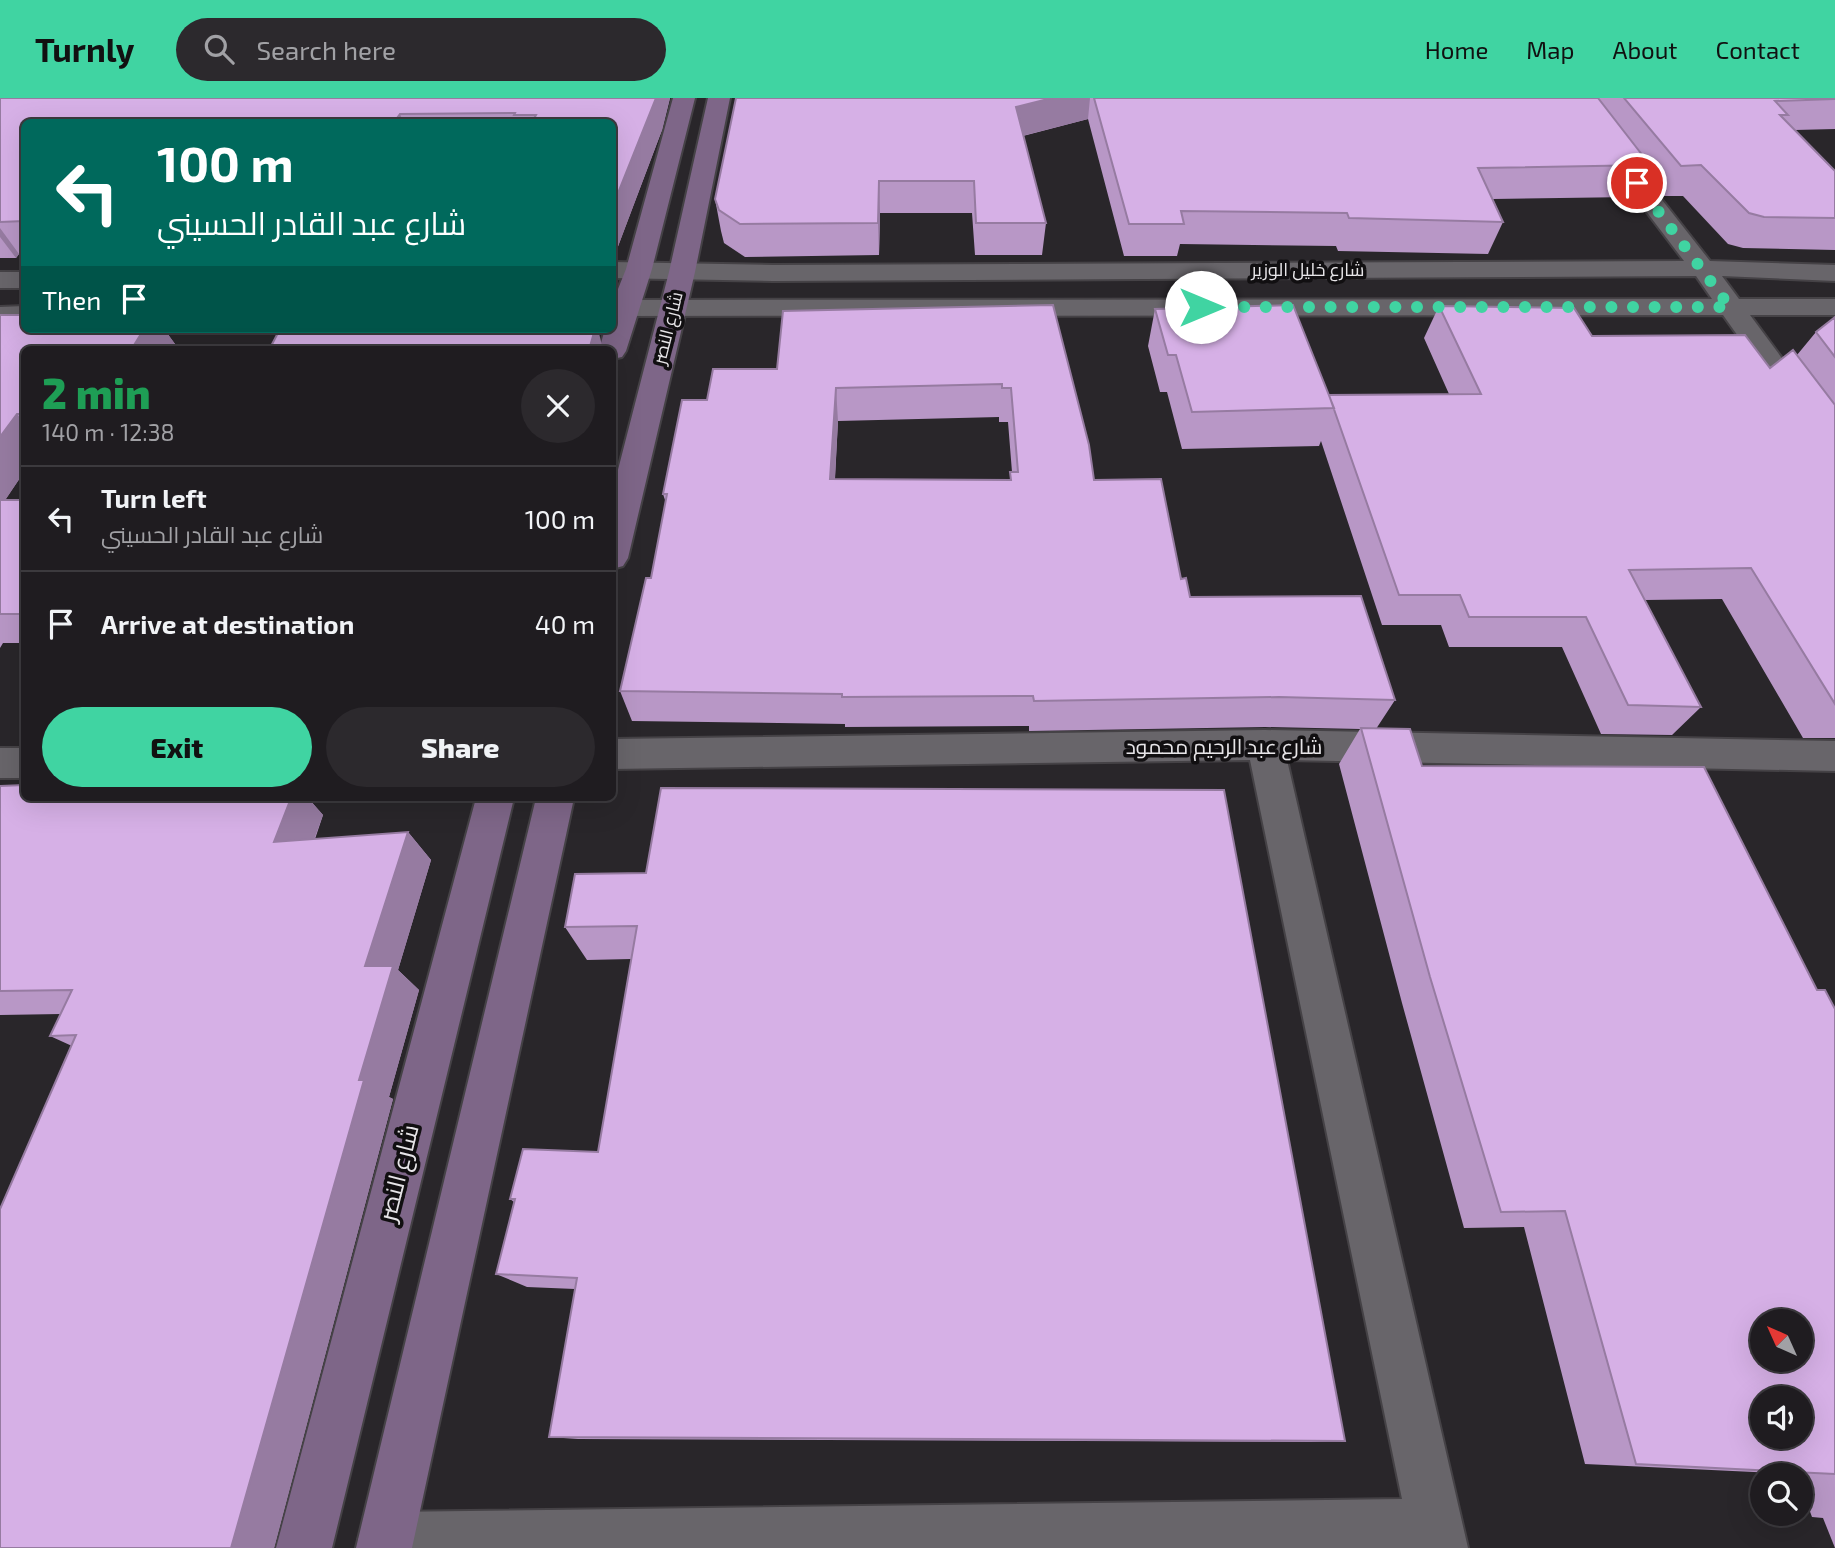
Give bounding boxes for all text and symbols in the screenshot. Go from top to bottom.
search box [176,18,666,81]
text: Turnly [35,29,134,69]
icon: search [200,30,238,68]
text: Search here [256,34,396,65]
text: Home [1425,35,1488,64]
text: Map [1526,35,1574,64]
text: About [1612,35,1678,64]
text: Contact [1716,35,1800,64]
text: 100 m [157,133,294,192]
icon: left [42,147,133,238]
pin [1607,153,1667,213]
icon: arrive [1618,164,1656,202]
text: شارع عبد القادر الحسيني [157,203,466,241]
street label: شارع خليل الوزير [1251,258,1364,282]
position arrow [1164,270,1238,344]
icon: arrive [115,280,153,318]
text: Then [42,284,101,315]
street label: شارع النصر [647,289,689,368]
text: 2 min [42,367,151,417]
button: close [521,369,595,443]
text: 140 m · 12:38 [42,418,174,446]
text: Turn left [101,482,207,513]
icon: left [42,500,80,538]
text: 100 m [525,503,595,534]
text: شارع عبد القادر الحسيني [101,520,323,548]
icon: arrive [42,605,80,643]
text: Arrive at destination [101,608,354,639]
text: 40 m [535,608,595,639]
button: Exit [42,707,312,787]
button: Share [326,707,595,787]
street label: شارع عبد الرحيم محمود [1126,733,1322,761]
street label: شارع النصر [371,1121,426,1227]
north arrow [1750,1309,1813,1372]
map controls [1750,1309,1813,1526]
button: sound [1750,1386,1813,1449]
button: search [1750,1463,1813,1526]

